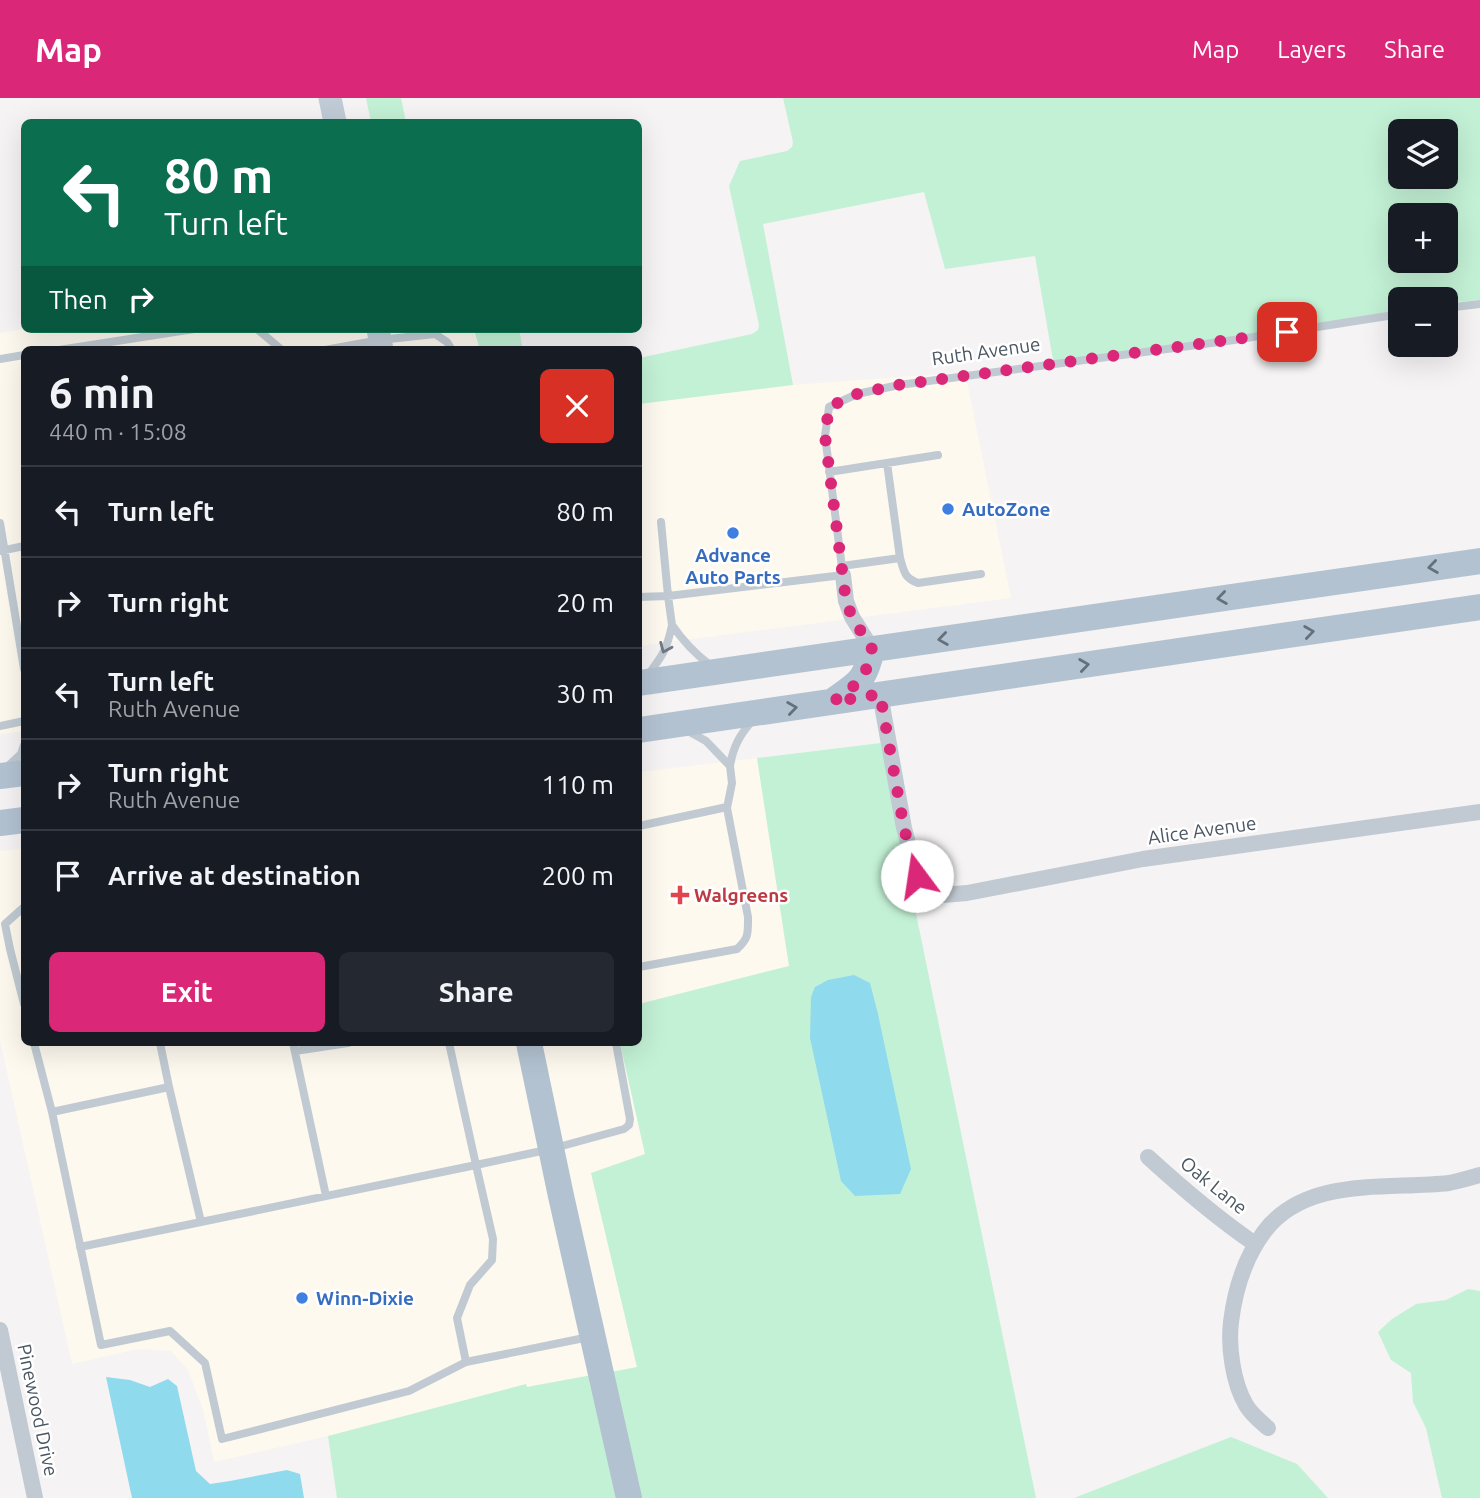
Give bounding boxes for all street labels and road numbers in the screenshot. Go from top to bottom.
street label: Ruth Avenue [930,332,1042,370]
street label: Alice Avenue [1146,811,1258,849]
street label: Oak Lane [1176,1152,1252,1218]
street label: Pinewood Drive [13,1342,63,1478]

